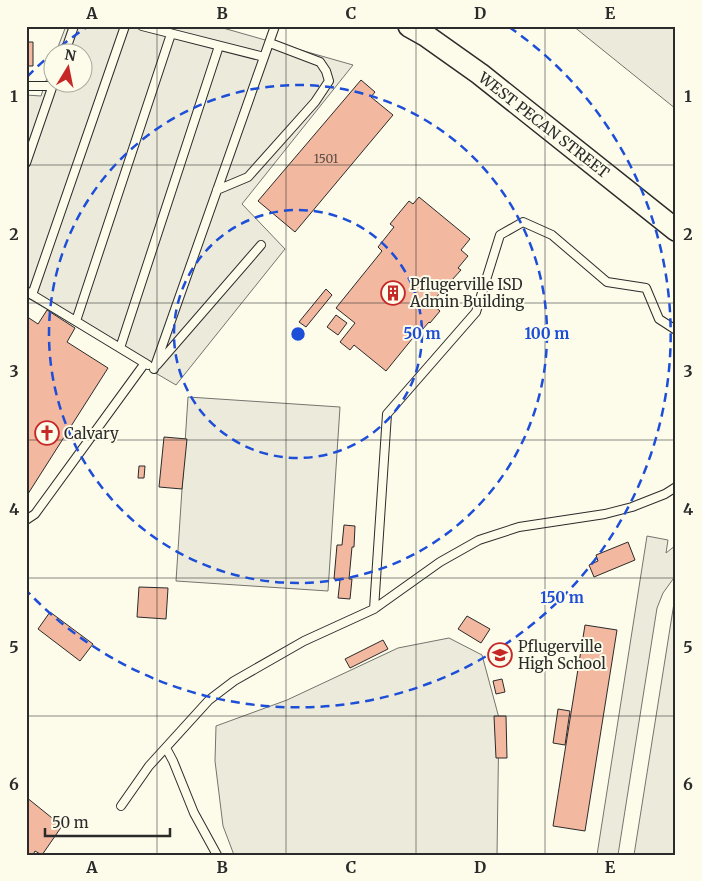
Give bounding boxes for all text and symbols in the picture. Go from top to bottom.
text: A [85,3,98,23]
text: B [216,3,228,23]
text: C [346,3,356,23]
text: D [474,3,486,23]
text: E [605,3,616,23]
north arrow [42,42,92,92]
text: N [63,45,77,65]
street label: WEST PECAN STREET [474,67,614,182]
text: 1 [10,86,18,106]
text: 1 [684,86,692,106]
house number: 1501 [314,151,339,166]
text: 2 [9,224,19,244]
text: 2 [683,224,693,244]
place label: Pflugerville ISD Admin Building [409,275,524,311]
building icon: Pflugerville ISD Admin Building [380,280,406,306]
text: 50 m [403,324,441,343]
text: 100 m [525,324,569,343]
centre of rings [289,325,307,343]
text: 3 [9,361,19,381]
text: 3 [683,361,693,381]
church icon: Calvary [34,420,60,446]
place label: Calvary [64,424,119,443]
text: 4 [9,499,19,519]
text: 4 [683,499,693,519]
text: 150 m [540,588,584,607]
text: 5 [9,637,19,657]
place label: Pflugerville High School [518,637,606,673]
text: 5 [683,637,693,657]
school or university icon: Pflugerville High School [487,642,513,668]
text: 6 [9,774,19,794]
text: 6 [683,774,693,794]
scale bar [45,806,170,838]
text: 50 m [52,813,89,832]
text: A [85,857,98,877]
text: B [216,857,228,877]
text: C [346,857,356,877]
text: D [474,857,486,877]
text: E [605,857,616,877]

